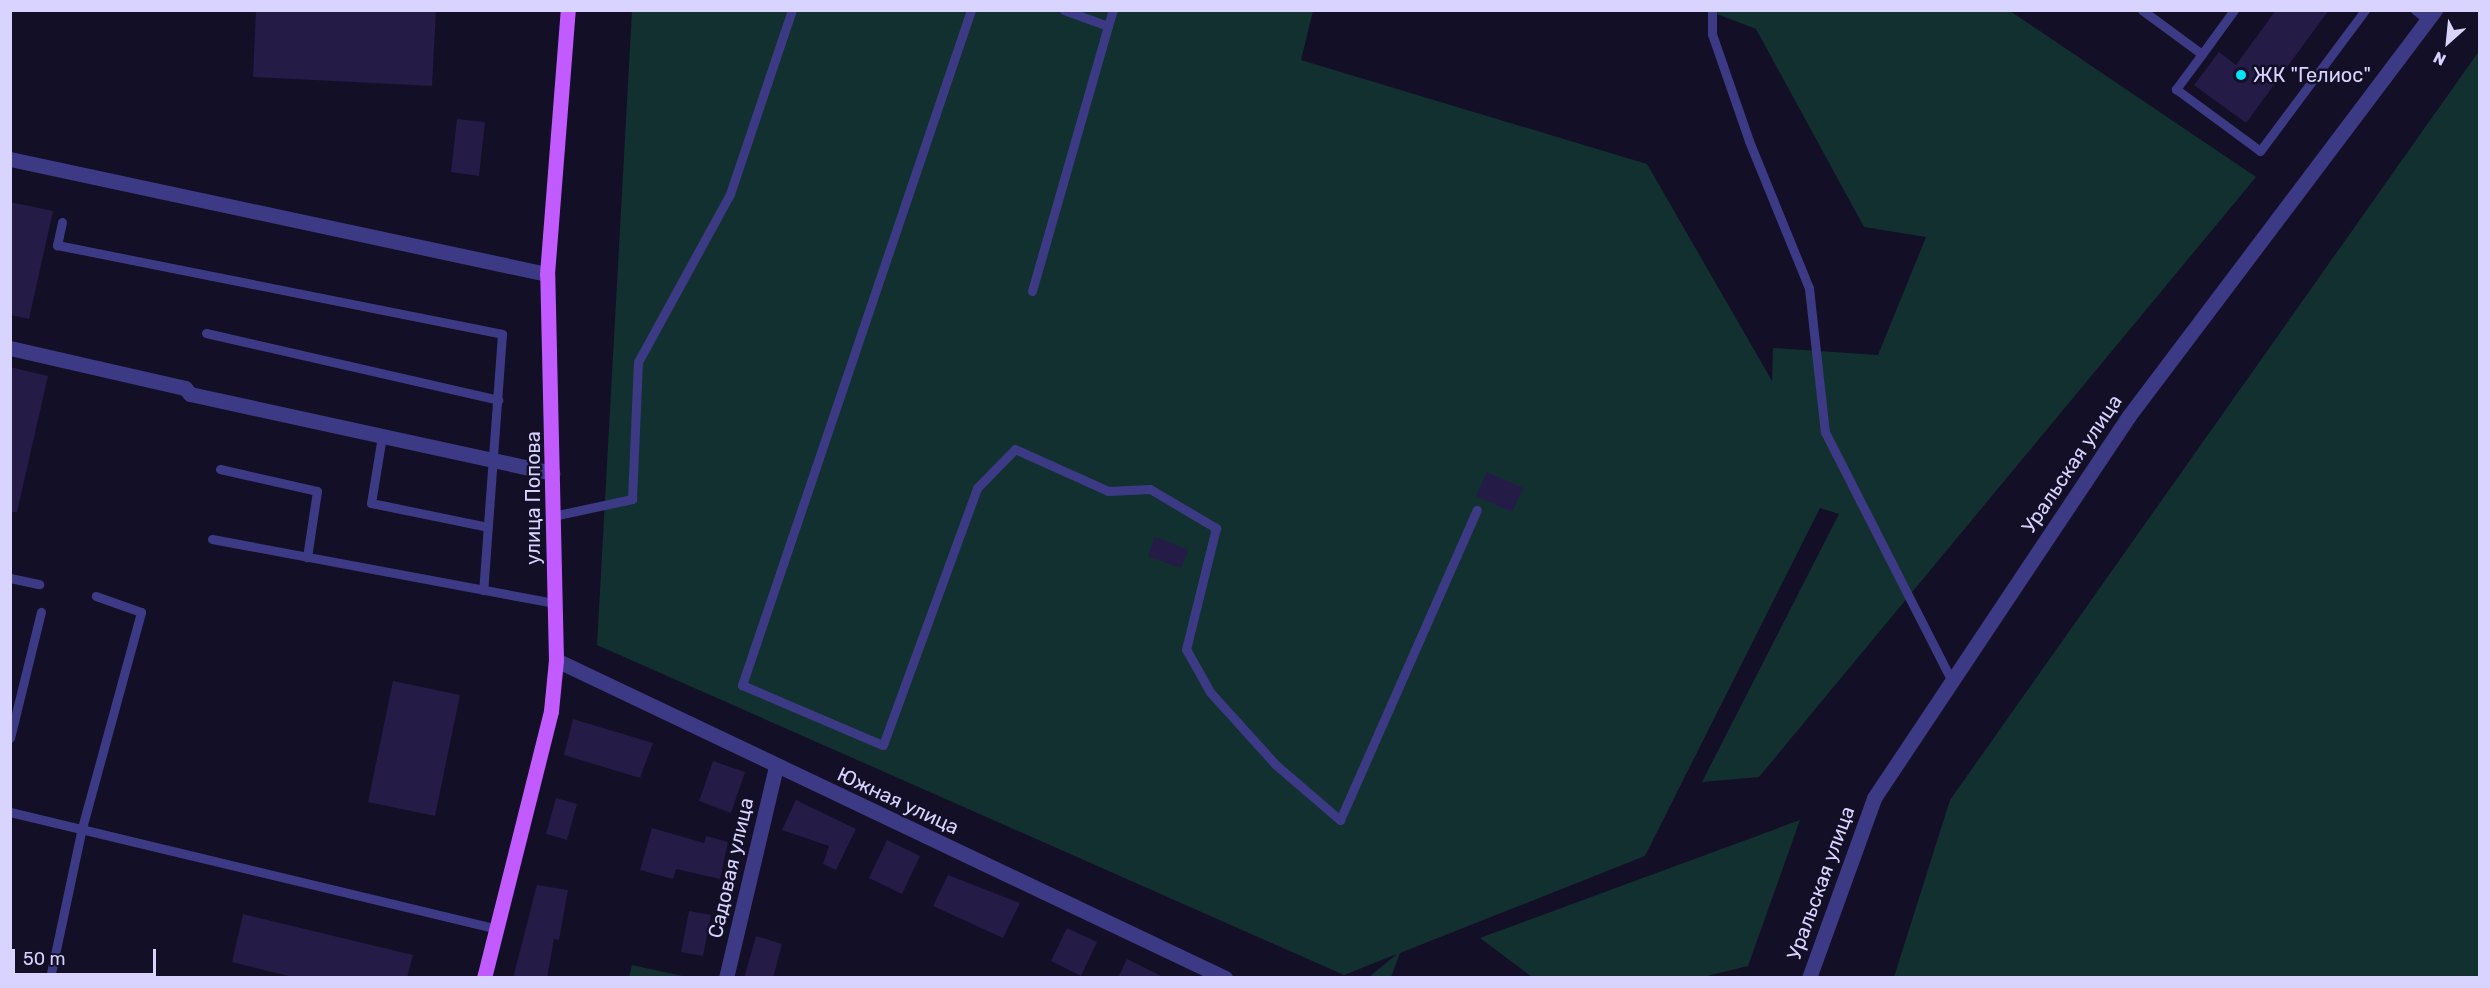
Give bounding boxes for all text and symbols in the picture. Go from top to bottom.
north arrow [2418,12,2478,72]
text: N [2430,47,2449,70]
place label: ЖК "Гелиос" [2253,63,2371,87]
marker: ЖК "Гелиос" [2234,68,2248,82]
street label: Уральская улица [2017,390,2127,538]
street label: улица Попова [521,431,545,565]
street label: Южная улица [833,762,963,840]
street label: Садовая улица [703,795,759,941]
street label: Уральская улица [1782,803,1860,963]
scale bar [15,937,159,975]
text: 50 m [23,948,66,970]

